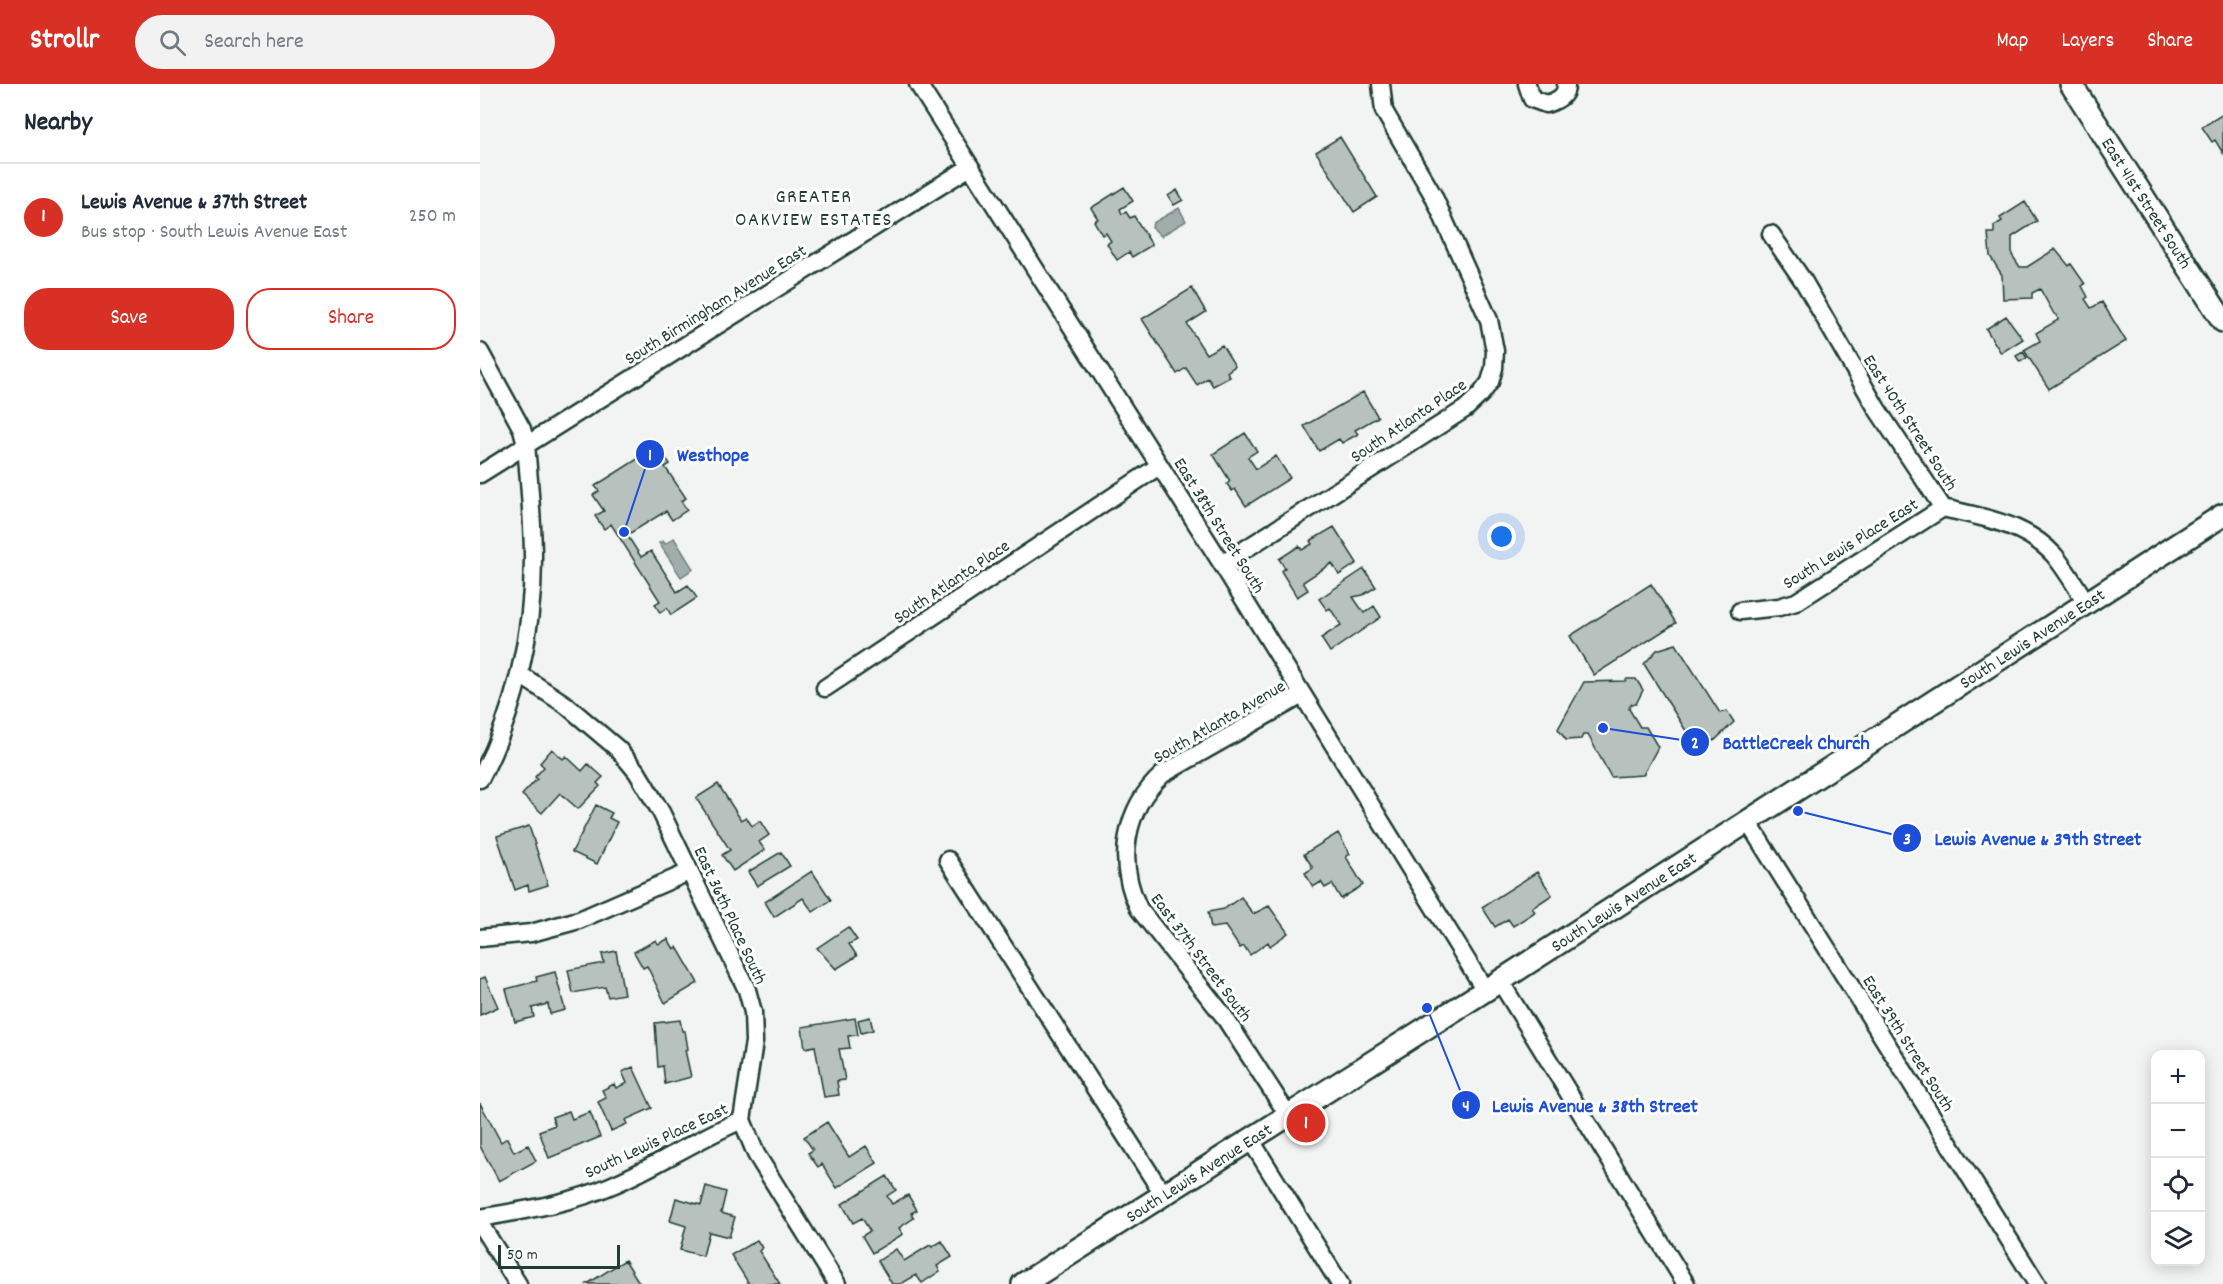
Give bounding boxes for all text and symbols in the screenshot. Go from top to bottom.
search box [135,15,555,69]
text: Strollr [30,22,99,62]
icon: search [156,26,189,59]
text: Search here [204,27,304,58]
text: Map [1997,27,2028,57]
text: Layers [2061,27,2114,57]
text: Share [2147,27,2193,57]
text: Nearby [24,105,92,142]
street label: East 41st Street South [2094,134,2196,274]
district label: GREATER OAKVIEW ESTATES [735,184,893,235]
text: Lewis Avenue & 37th Street [81,188,307,219]
text: 1 [41,203,46,231]
text: 250 m [409,203,456,231]
text: Bus stop · South Lewis Avenue East [81,219,347,247]
street label: South Birmingham Avenue East [620,240,812,372]
button: Save [24,288,234,350]
button: Share [246,288,456,350]
street label: East 40th Street South [1855,350,1962,496]
street label: South Atlanta Place [1346,374,1473,470]
callout: Westhope [635,435,761,473]
text: Westhope [677,443,749,471]
text: 1 [648,444,652,469]
street label: East 38th Street South [1166,454,1270,599]
street label: South Lewis Place East [1779,493,1924,597]
your location [1487,522,1516,551]
street label: South Atlanta Place [889,535,1016,631]
street label: South Lewis Avenue East [1956,584,2111,696]
street label: South Atlanta Avenue [1150,675,1291,771]
callout: BattleCreek Church [1680,723,1881,761]
text: BattleCreek Church [1722,731,1870,759]
text: 2 [1691,732,1699,757]
callout: Lewis Avenue & 39th Street [1892,819,2153,857]
text: Lewis Avenue & 39th Street [1935,827,2142,855]
text: 3 [1903,828,1911,853]
street label: East 36th Place South [686,843,772,989]
street label: South Lewis Avenue East [1547,847,1703,960]
street label: East 37th Street South [1143,889,1257,1028]
street label: East 39th Street South [1855,971,1959,1117]
map controls [2151,1050,2205,1266]
button: + [2151,1050,2205,1104]
callout: Lewis Avenue & 38th Street [1451,1086,1710,1124]
text: Lewis Avenue & 38th Street [1492,1094,1699,1122]
text: 4 [1462,1095,1470,1120]
street label: South Lewis Place East [581,1098,733,1186]
pin: 1 [1286,1100,1326,1146]
button: − [2151,1104,2205,1158]
street label: South Lewis Avenue East [1122,1119,1278,1230]
button: locate [2151,1158,2205,1212]
button: layers [2151,1212,2205,1266]
scale bar [498,1242,620,1270]
text: 50 m [507,1244,538,1267]

